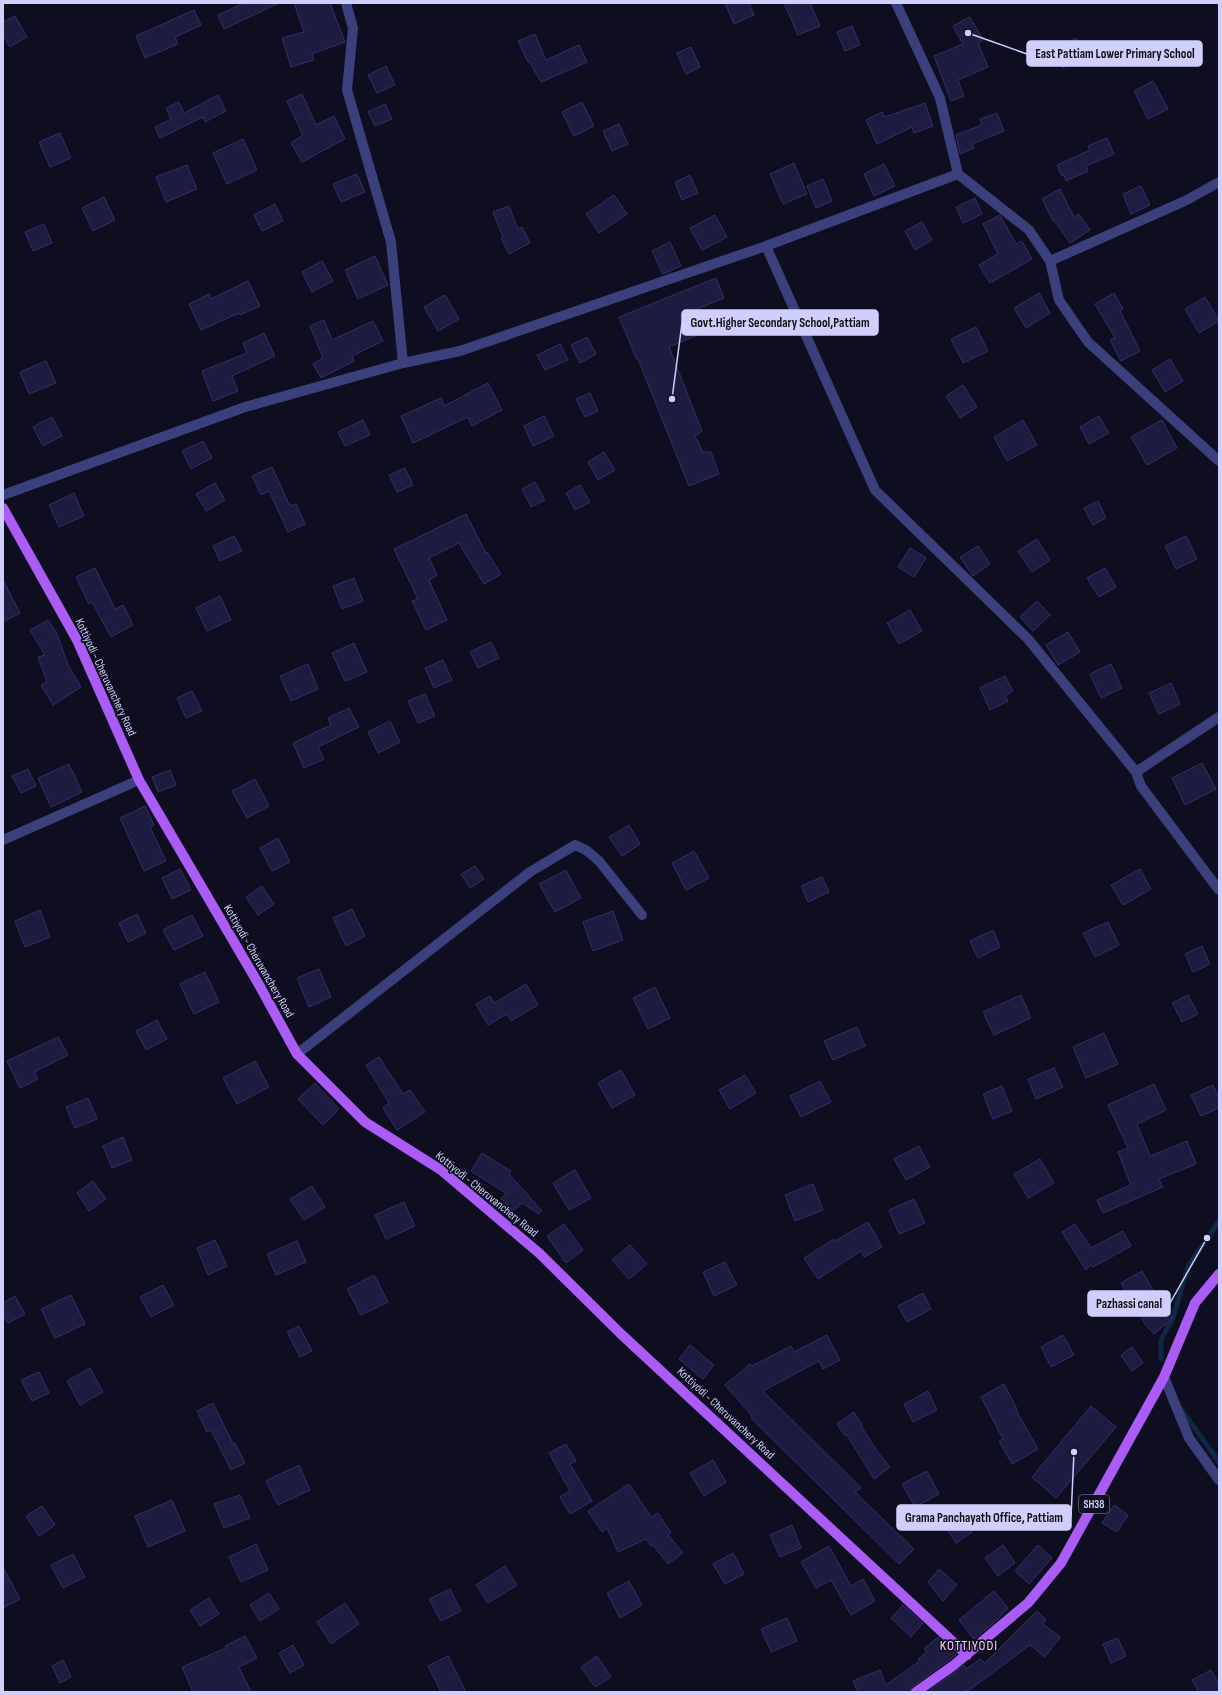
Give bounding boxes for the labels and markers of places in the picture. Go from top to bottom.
callout: East Pattiam Lower Primary School [1027,41,1202,66]
callout: Govt.Higher Secondary School,Pattiam [682,310,878,335]
callout: Pazhassi canal [1088,1291,1170,1316]
callout: Grama Panchayath Office, Pattiam [897,1505,1071,1530]

